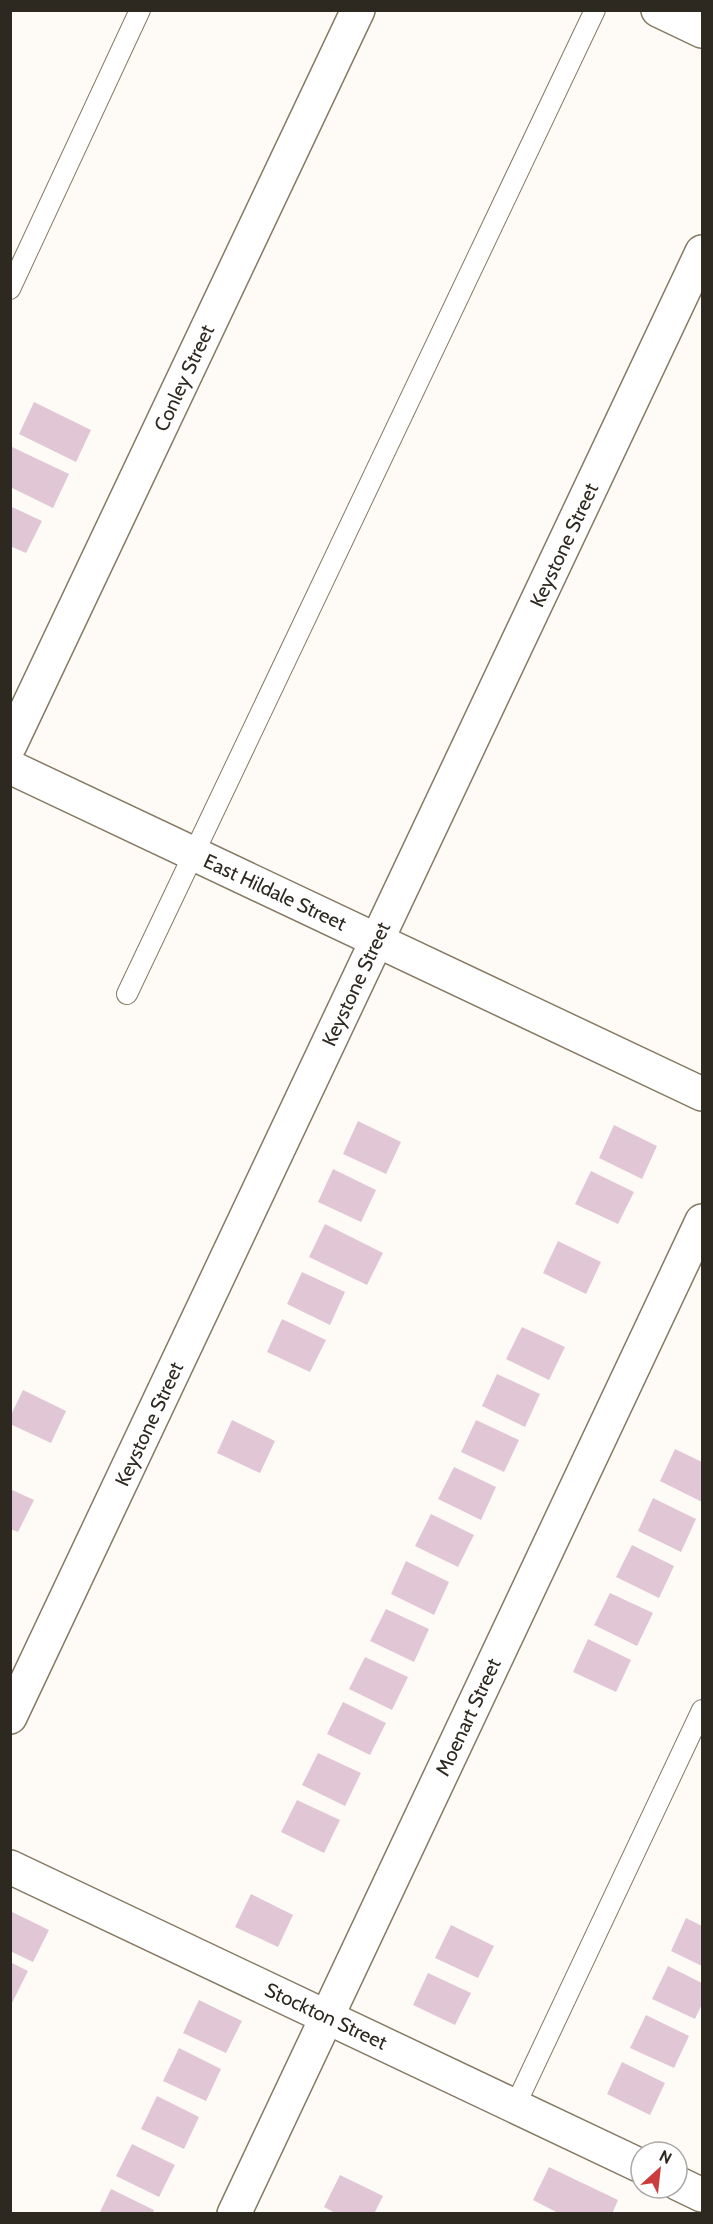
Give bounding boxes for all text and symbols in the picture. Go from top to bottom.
street label: Conley Street [149,321,219,435]
street label: Keystone Street [525,479,603,611]
street label: East Hildale Street [200,848,350,936]
street label: Keystone Street [317,918,395,1050]
street label: Keystone Street [110,1358,188,1490]
street label: Moenart Street [430,1654,506,1780]
street label: Stockton Street [261,1977,391,2055]
north arrow [629,2140,689,2200]
text: N [656,2146,675,2168]

